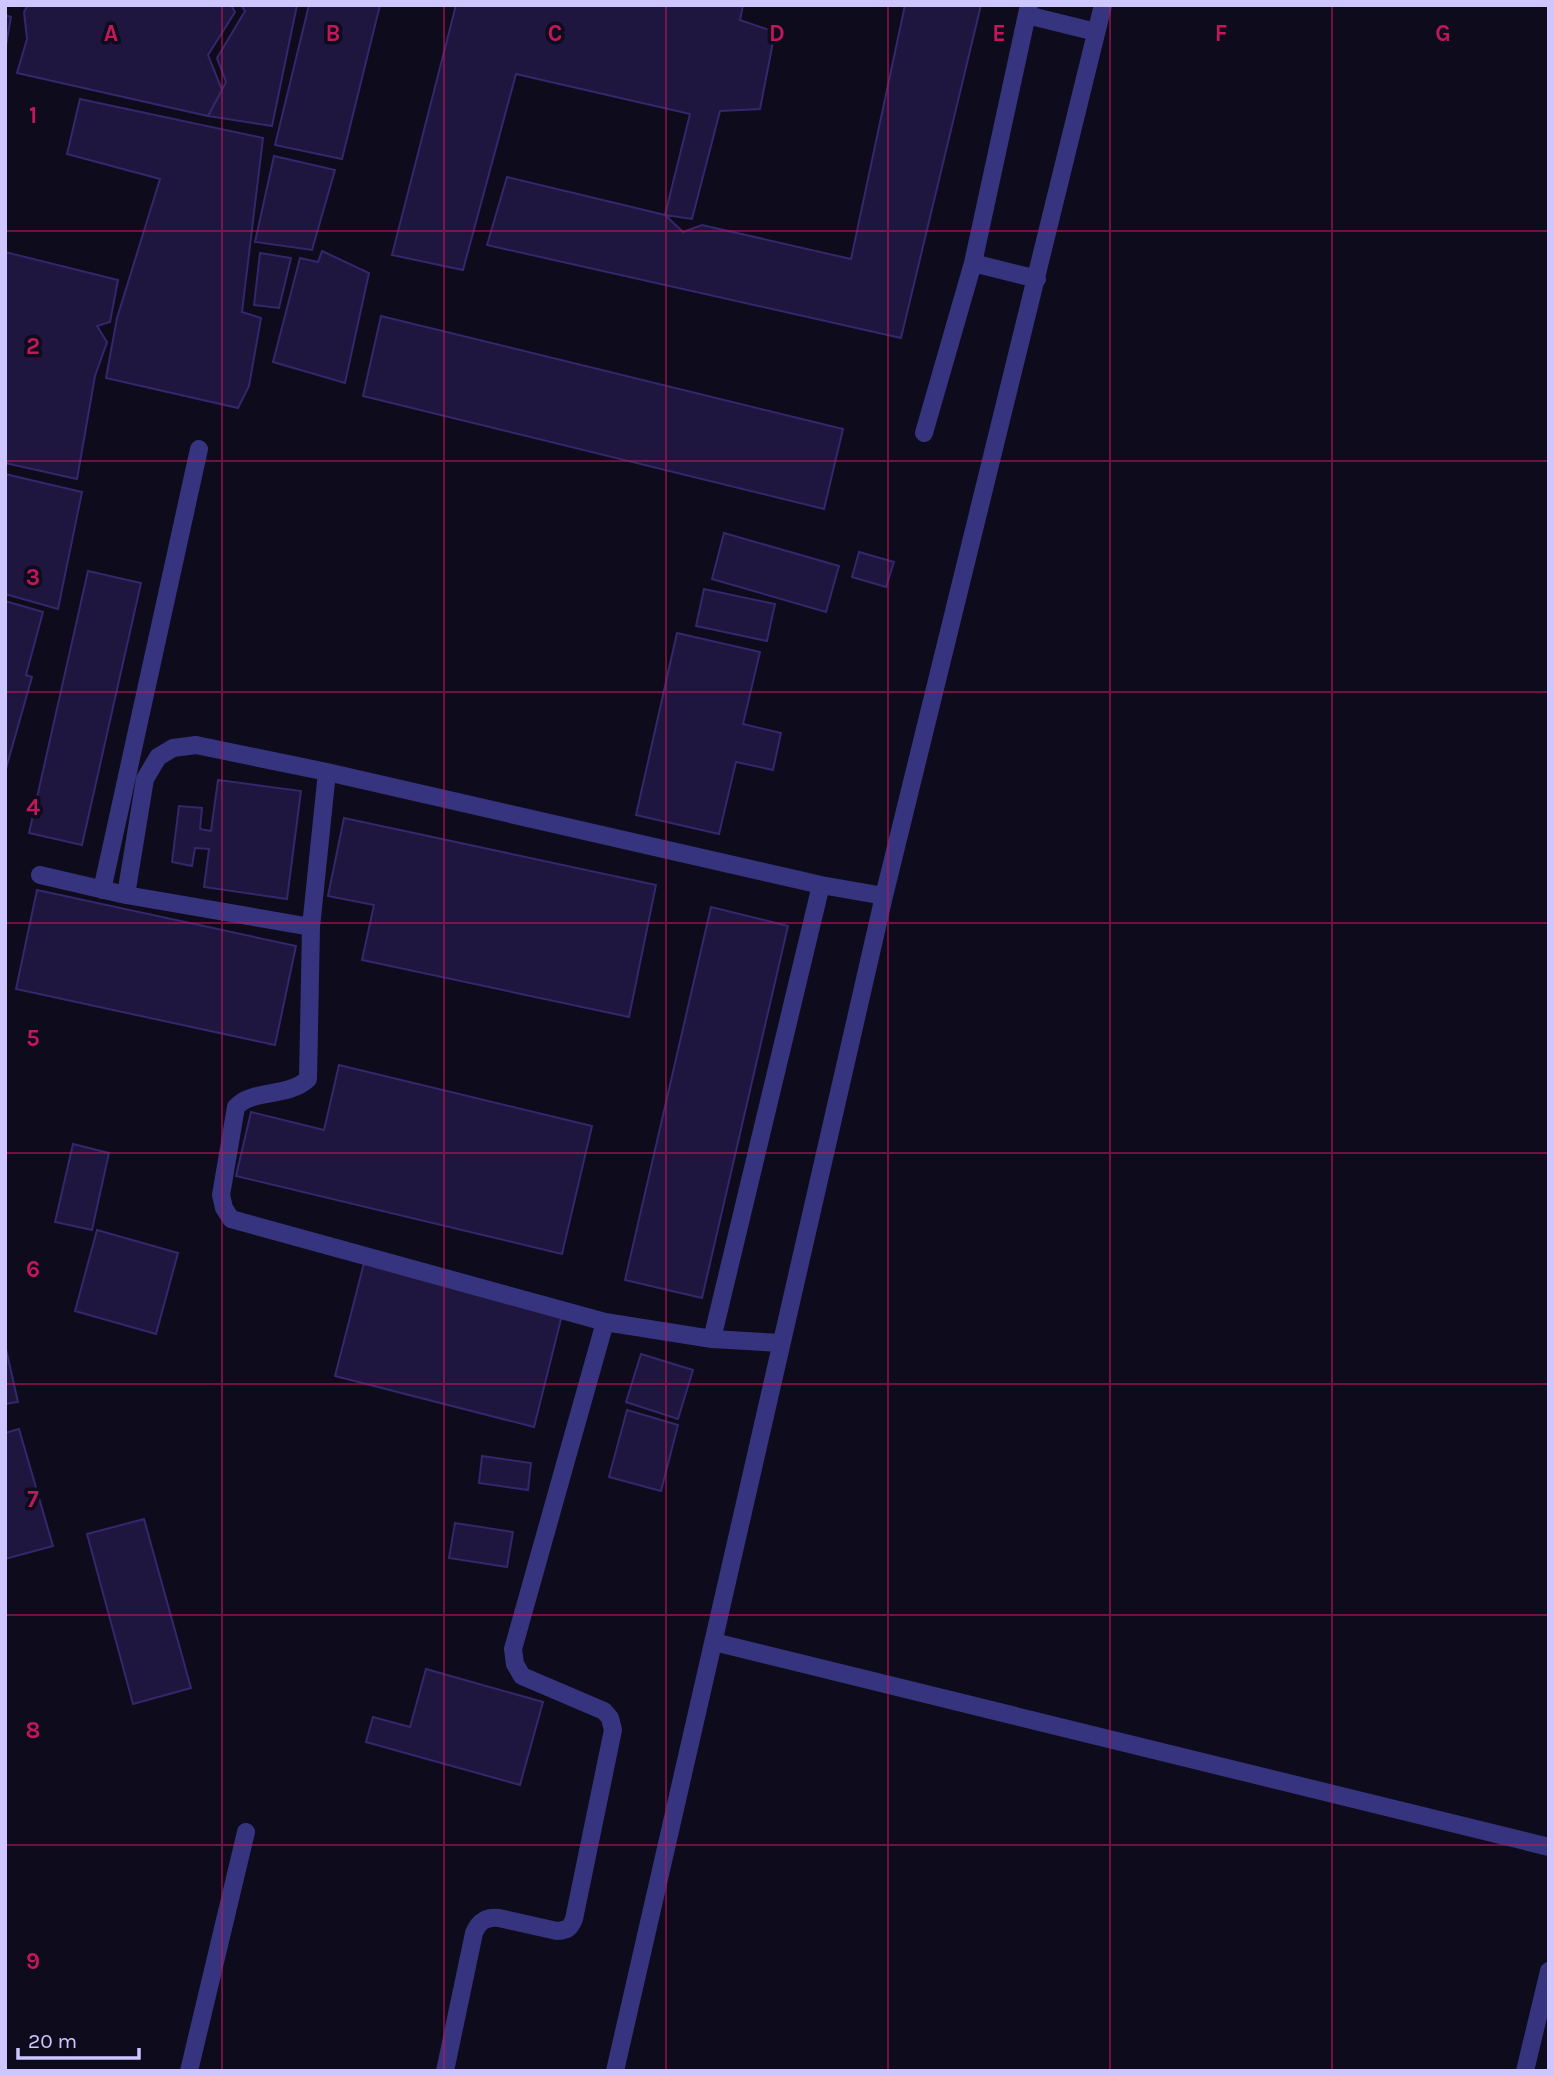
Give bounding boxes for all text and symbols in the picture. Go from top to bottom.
text: A [104,20,118,47]
text: B [326,20,340,47]
text: C [548,20,562,47]
text: D [769,20,785,47]
text: E [992,20,1006,47]
text: F [1215,20,1227,47]
text: G [1435,20,1451,47]
text: 1 [29,102,37,129]
text: 2 [26,333,40,360]
text: 3 [26,564,40,591]
text: 4 [26,794,40,821]
text: 5 [26,1025,40,1052]
text: 6 [26,1256,40,1283]
text: 7 [27,1486,39,1513]
text: 8 [26,1717,40,1744]
text: 9 [26,1948,40,1975]
scale bar [18,2016,138,2060]
text: 20 m [28,2029,77,2053]

